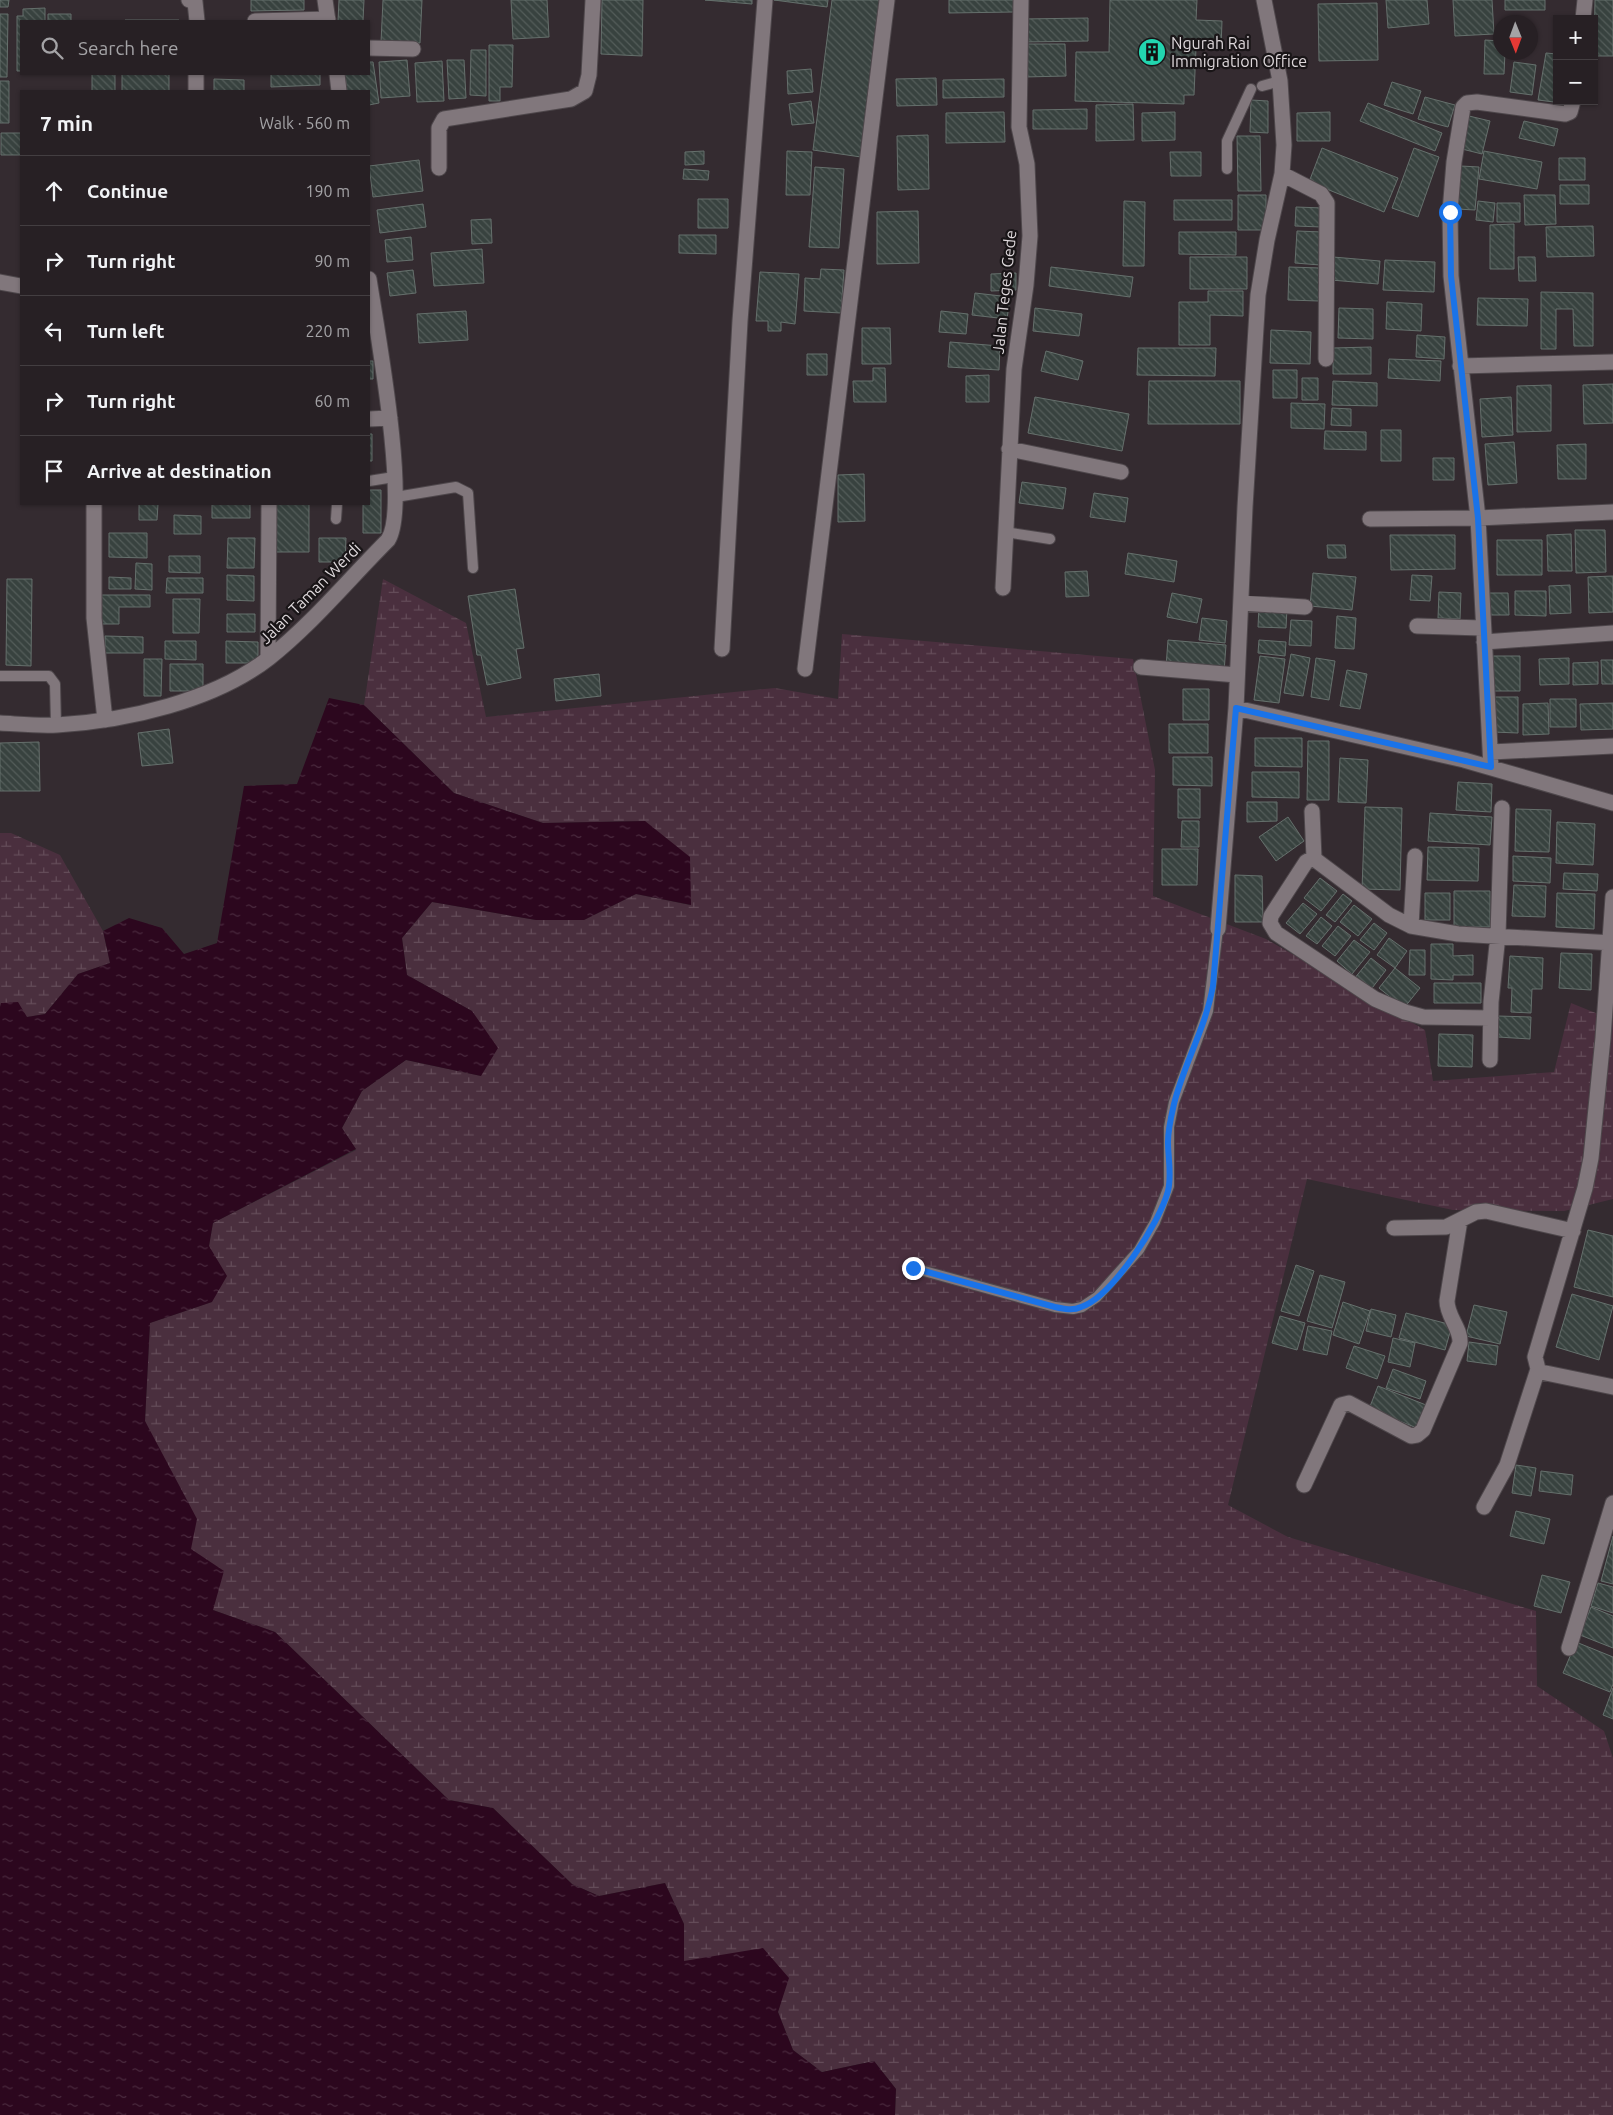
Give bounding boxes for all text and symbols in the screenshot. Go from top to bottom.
north arrow [1493,15,1538,60]
map controls [1553,15,1598,105]
button: + [1553,15,1598,60]
search box [20,20,370,75]
icon: search [38,34,66,62]
place label: Ngurah Rai Immigration Office [1171,34,1307,70]
text: Search here [78,37,178,59]
building icon: Ngurah Rai Immigration Office [1137,37,1167,67]
button: − [1553,60,1598,105]
text: 7 min [40,111,93,135]
text: Walk · 560 m [259,114,350,132]
icon: ahead [40,177,68,205]
text: Continue [87,180,168,202]
text: 190 m [305,182,350,200]
route start [1439,201,1462,224]
street label: Jalan Teges Gede [989,229,1019,355]
icon: right [40,247,68,275]
text: Turn right [87,250,175,272]
text: 90 m [314,252,350,270]
icon: left [40,317,68,345]
text: Turn left [87,320,165,342]
text: 220 m [305,322,350,340]
icon: right [40,387,68,415]
text: Turn right [87,390,175,412]
text: 60 m [314,392,350,410]
icon: arrive [40,457,68,485]
text: Arrive at destination [87,460,272,482]
street label: Jalan Taman Werdi [256,539,364,647]
route end [902,1257,925,1280]

